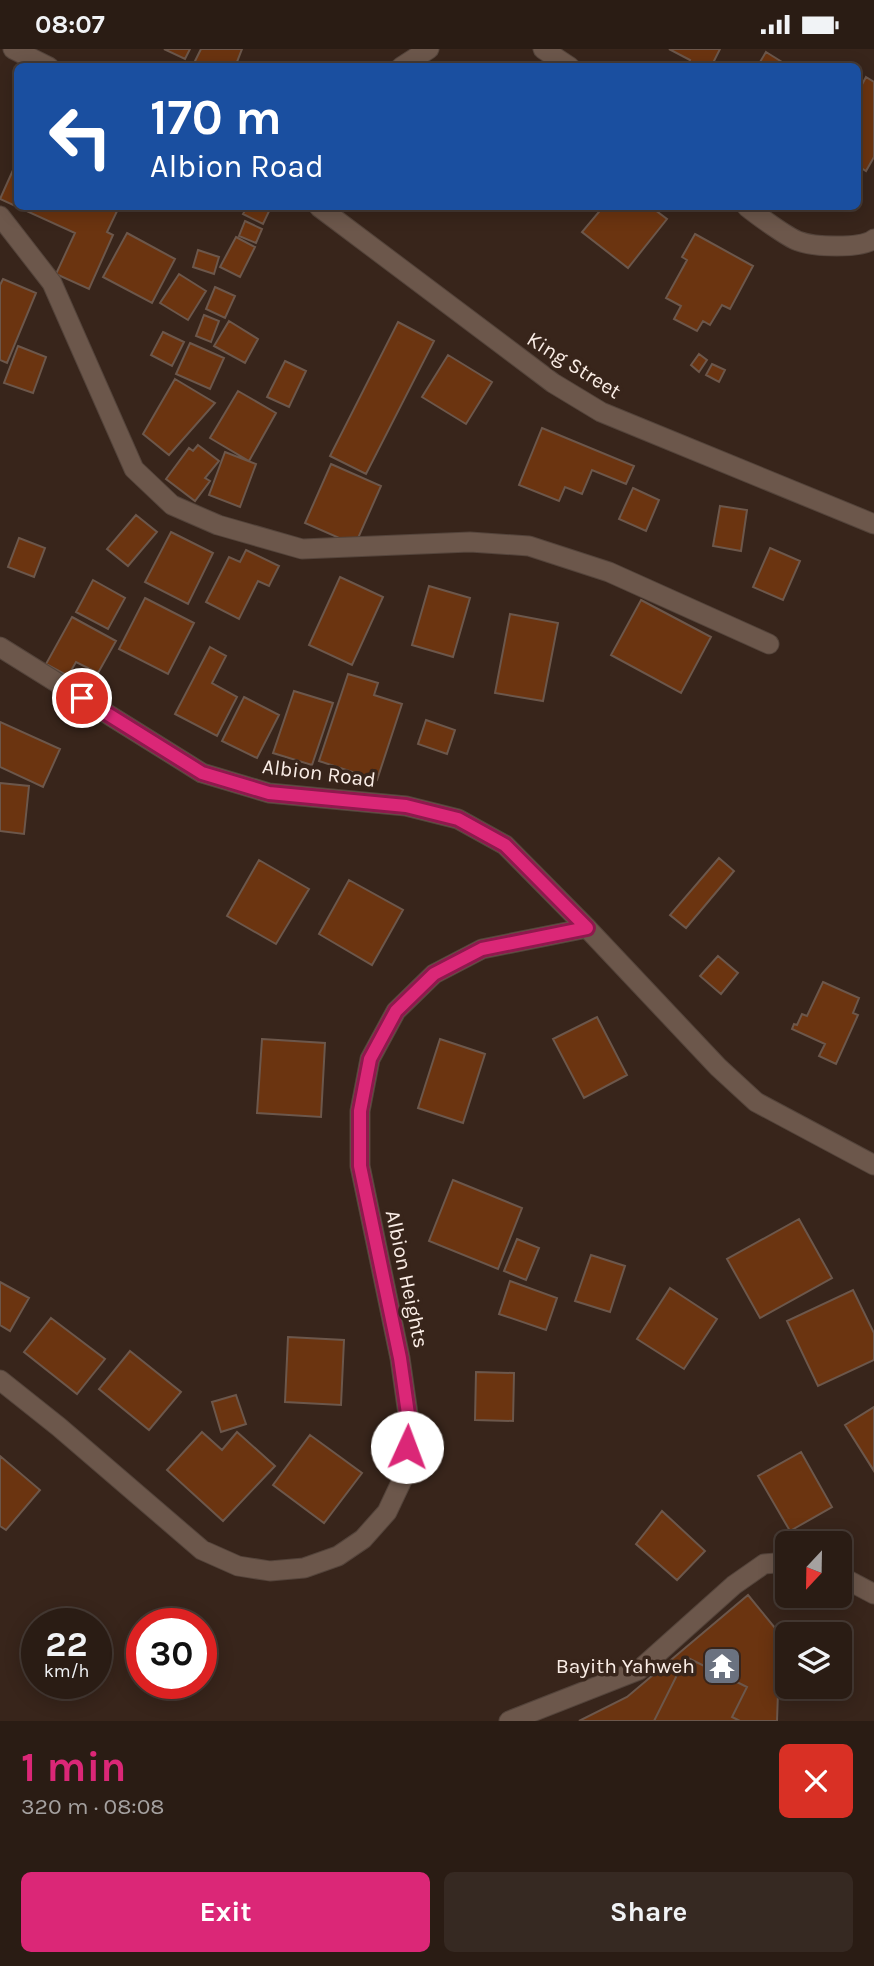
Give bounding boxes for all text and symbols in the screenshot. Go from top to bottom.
text: 08:07 [35,9,105,40]
text: 170 m [150,89,282,146]
icon: left [35,91,126,182]
text: Albion Road [150,148,324,185]
street label: King Street [523,327,625,403]
pin [52,668,112,728]
icon: arrive [63,679,101,717]
street label: Albion Road [261,754,377,792]
street label: Albion Heights [381,1208,433,1350]
position arrow [370,1410,444,1484]
north arrow [775,1531,852,1608]
map controls [775,1531,852,1699]
speed limit sign: 30 [126,1608,217,1699]
button: layers [775,1622,852,1699]
text: 22 [45,1624,88,1665]
temple icon: Bayith Yahweh [701,1645,743,1687]
place label: Bayith Yahweh [556,1654,695,1678]
text: km/h [44,1660,89,1682]
text: 1 min [21,1742,126,1792]
button: close [779,1744,853,1818]
text: 320 m · 08:08 [21,1793,164,1820]
button: Exit [21,1872,430,1952]
button: Share [444,1872,853,1952]

